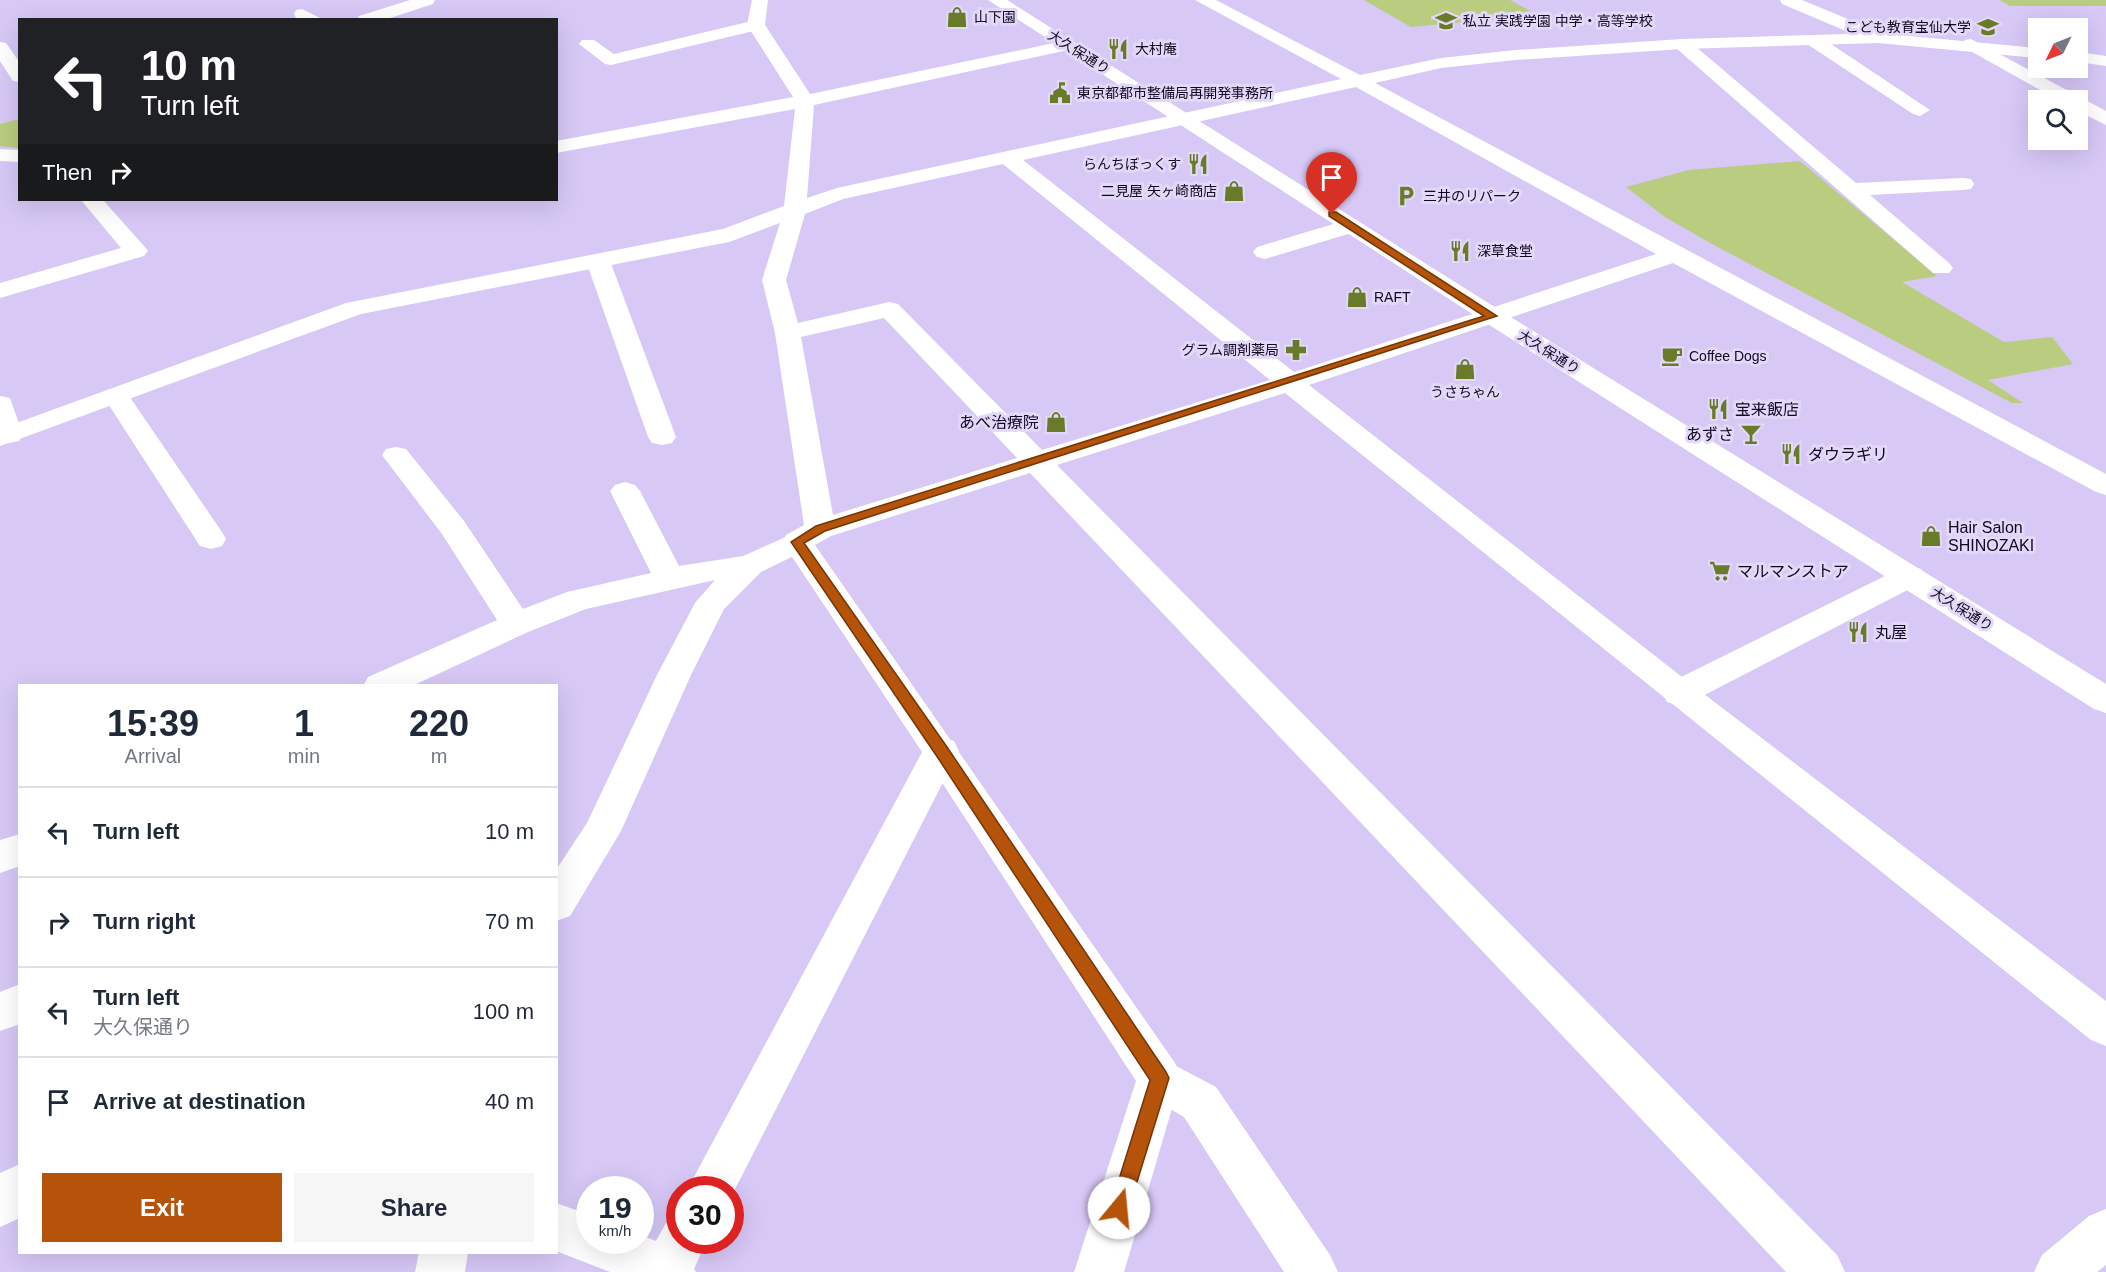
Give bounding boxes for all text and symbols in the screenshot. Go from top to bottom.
shop icon: 山下園 [945,5,969,29]
place label: 山下園 [974,9,1016,25]
school or university icon: 私立 実践学園 中学・高等学校 [1434,9,1458,33]
place label: 私立 実践学園 中学・高等学校 [1463,13,1653,29]
school or university icon: こども教育宝仙大学 [1976,15,2000,39]
north arrow [2028,18,2088,78]
map controls [2028,18,2088,150]
place label: こども教育宝仙大学 [1845,19,1971,35]
street label: 大久保通り [1045,27,1113,77]
restaurant icon: 大村庵 [1106,37,1130,61]
place label: 大村庵 [1135,41,1177,57]
icon: left [42,42,120,120]
text: 10 m [141,42,237,89]
public building icon: 東京都都市整備局再開発事務所 [1048,81,1072,105]
place label: 東京都都市整備局再開発事務所 [1077,85,1273,101]
button: search [2028,90,2088,150]
text: Turn left [141,91,239,121]
restaurant icon: らんちぼっくす [1186,152,1210,176]
pin [1306,152,1357,214]
icon: right [104,156,137,189]
place label: らんちぼっくす [1083,156,1181,172]
text: Then [42,160,92,185]
icon: arrive [1315,161,1348,194]
shop icon: 二見屋 矢ヶ崎商店 [1222,179,1246,203]
place label: 二見屋 矢ヶ崎商店 [1101,183,1217,199]
parking icon: 三井のリパーク [1394,184,1418,208]
place label: 三井のリパーク [1423,188,1521,204]
restaurant icon: 深草食堂 [1448,239,1472,263]
place label: 深草食堂 [1477,243,1533,259]
shop icon: RAFT [1345,285,1369,309]
place label: RAFT [1374,289,1411,305]
street label: 大久保通り [1515,327,1583,377]
pharmacy icon: グラム調剤薬局 [1284,338,1308,362]
place label: グラム調剤薬局 [1181,342,1279,358]
cafe icon: Coffee Dogs [1660,344,1684,368]
place label: Coffee Dogs [1689,348,1767,364]
shop icon: うさちゃん [1453,357,1477,381]
place label: うさちゃん [1430,384,1500,400]
restaurant icon: 宝来飯店 [1706,397,1730,421]
place label: 宝来飯店 [1735,401,1799,418]
shop icon: あべ治療院 [1044,410,1068,434]
place label: あべ治療院 [959,414,1039,431]
bar icon: あずさ [1739,422,1763,446]
place label: あずさ [1686,426,1734,443]
restaurant icon: ダウラギリ [1779,442,1803,466]
place label: ダウラギリ [1808,446,1888,463]
place label: Hair Salon SHINOZAKI [1948,519,2034,554]
shop icon: Hair Salon SHINOZAKI [1919,524,1943,548]
supermarket icon: マルマンストア [1708,559,1732,583]
place label: マルマンストア [1737,563,1849,580]
street label: 大久保通り [1928,584,1996,634]
restaurant icon: 丸屋 [1846,620,1870,644]
place label: 丸屋 [1875,624,1907,641]
text: 15:39 [107,703,199,744]
text: 1 [294,703,314,744]
text: 220 [409,703,469,744]
text: Arrival [125,745,181,767]
text: min [288,745,320,767]
text: m [431,745,447,767]
icon: left [42,816,75,849]
text: Turn left [93,819,179,844]
text: 10 m [485,819,534,844]
icon: right [42,906,75,939]
text: Turn right [93,909,195,934]
text: 70 m [485,909,534,934]
text: Turn left [93,985,179,1010]
icon: left [42,996,75,1029]
text: 100 m [473,999,534,1024]
text: 大久保通り [93,1016,193,1038]
icon: arrive [42,1086,75,1119]
text: Arrive at destination [93,1089,306,1114]
text: 40 m [485,1089,534,1114]
button: Exit [42,1173,282,1242]
button: Share [294,1173,534,1242]
speed limit sign: 30 [666,1176,744,1254]
position arrow [1087,1176,1151,1240]
text: 19 [598,1191,632,1224]
text: km/h [599,1222,631,1239]

